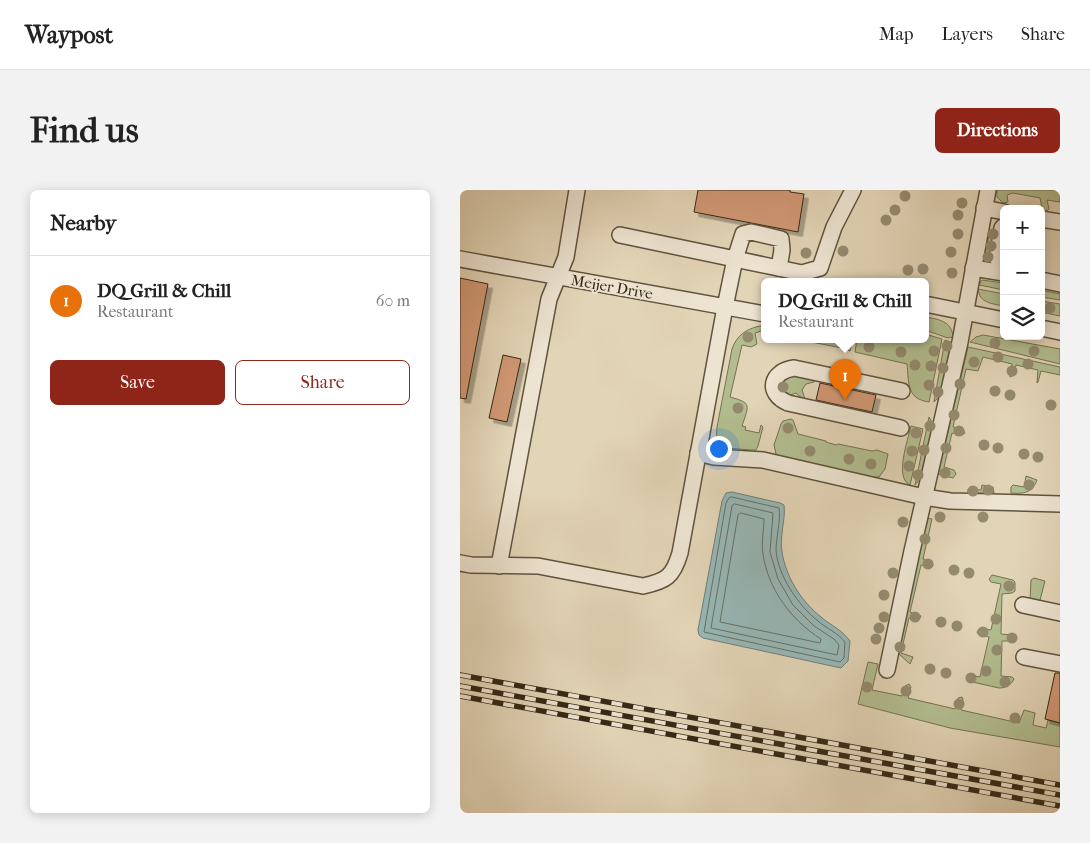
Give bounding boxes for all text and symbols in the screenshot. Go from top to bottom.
text: Waypost [25,21,113,49]
text: Map [879,24,913,45]
text: Layers [941,24,993,45]
text: Share [1021,24,1065,45]
button: Directions [935,108,1060,153]
text: Find us [30,110,139,151]
map controls [1000,205,1045,340]
button: + [1000,205,1045,250]
text: Nearby [50,211,116,235]
button: − [1000,250,1045,295]
street label: Meijer Drive [570,271,655,303]
popup [761,278,929,343]
text: DQ Grill & Chill [97,280,231,302]
text: DQ Grill & Chill [778,290,912,312]
text: 1 [63,291,69,310]
text: 60 m [376,291,410,310]
button: layers [1000,295,1045,340]
text: Restaurant [97,302,173,321]
text: Restaurant [778,312,854,331]
pin: 1 [829,359,861,400]
button: Save [50,360,225,405]
button: Share [235,360,410,405]
your location [706,436,732,462]

